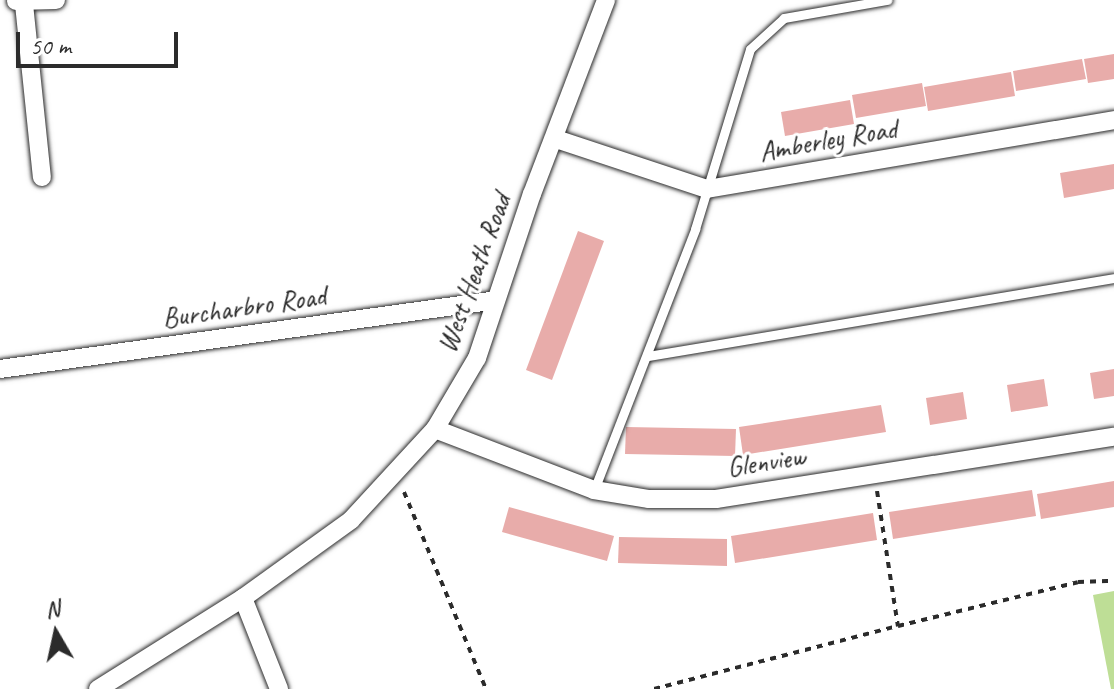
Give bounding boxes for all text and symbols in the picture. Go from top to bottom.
scale bar [20,16,182,66]
text: 50 m [30,31,71,61]
street label: Amberley Road [757,111,899,169]
street label: West Heath Road [430,189,518,357]
street label: Burcharbro Road [160,279,328,335]
street label: Glenview [725,439,807,485]
north arrow [16,593,96,673]
text: N [43,594,61,624]

